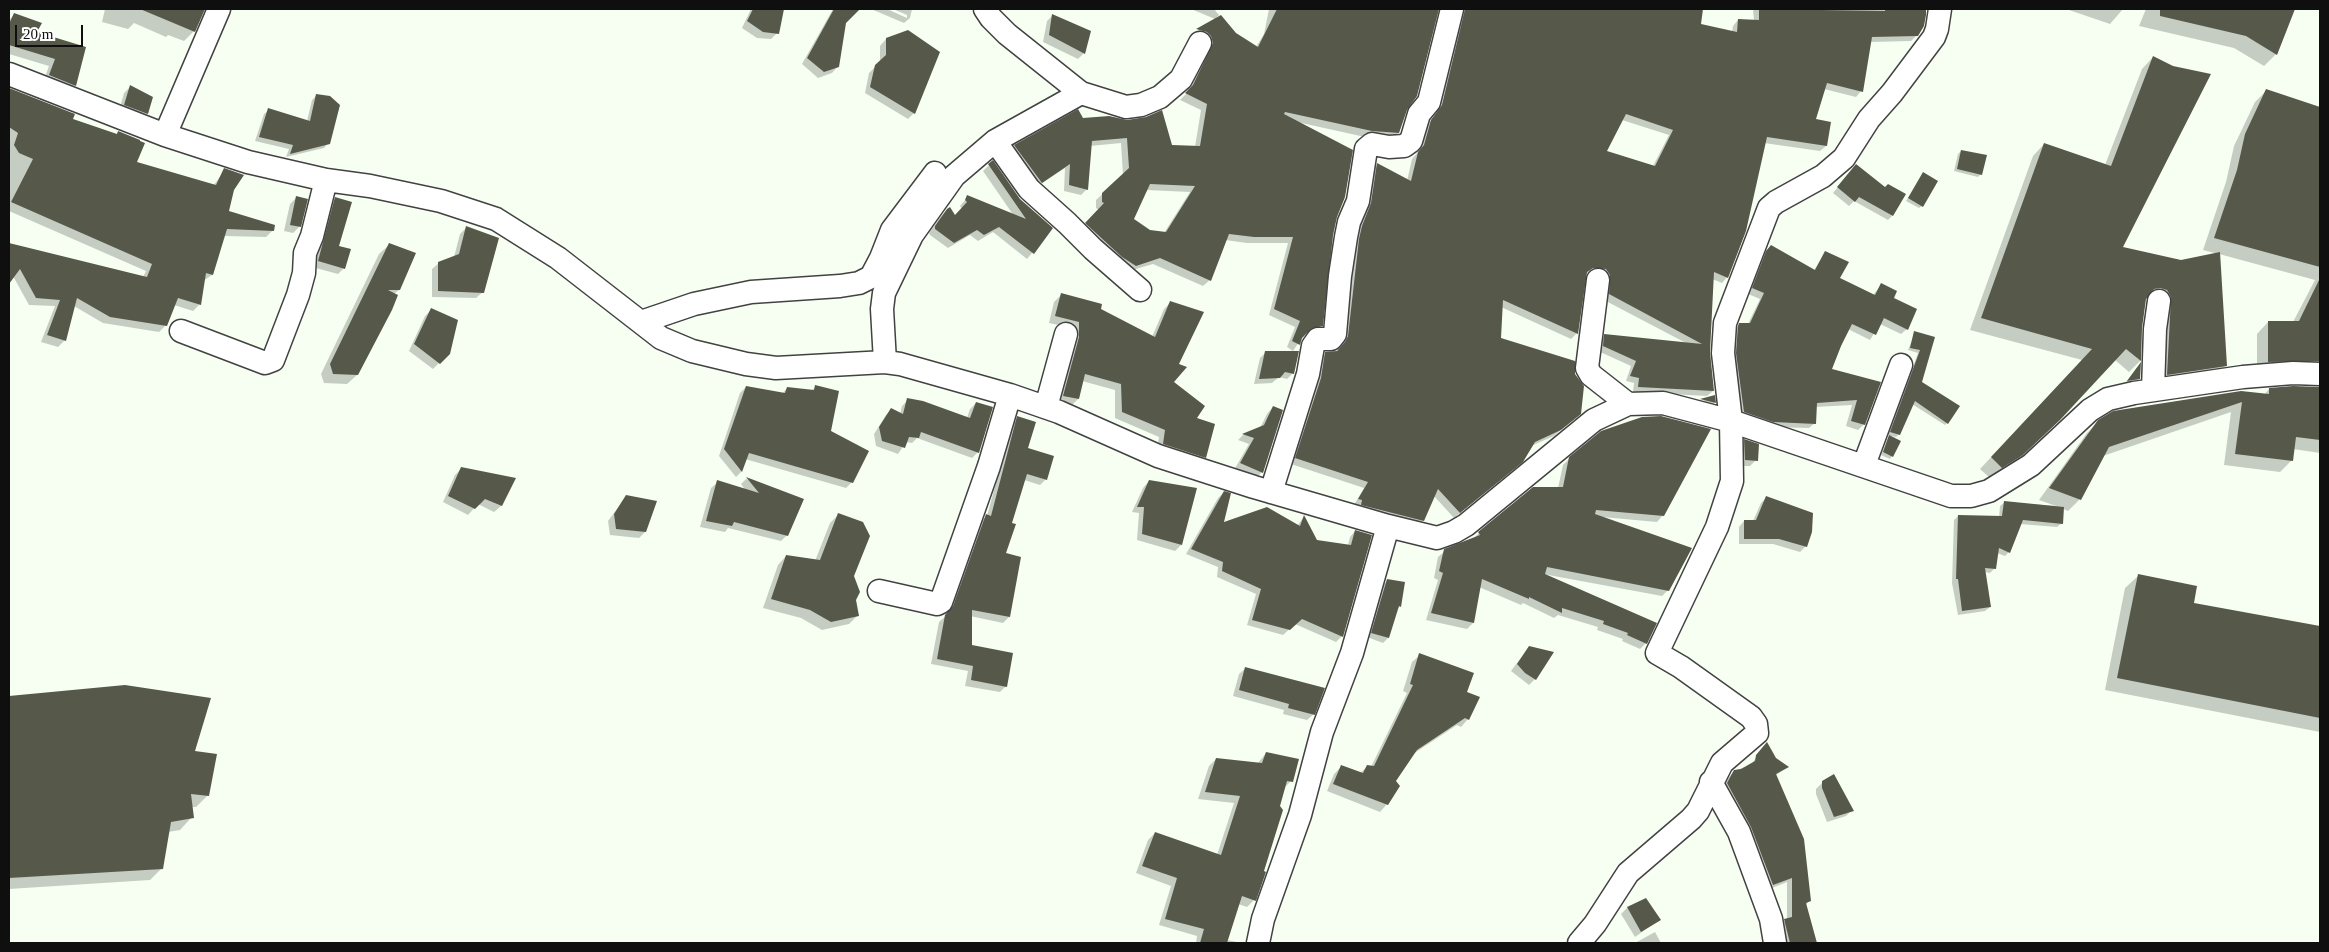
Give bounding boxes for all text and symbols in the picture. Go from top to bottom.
scale bar [18,15,85,47]
text: 20 m [23,26,53,42]

